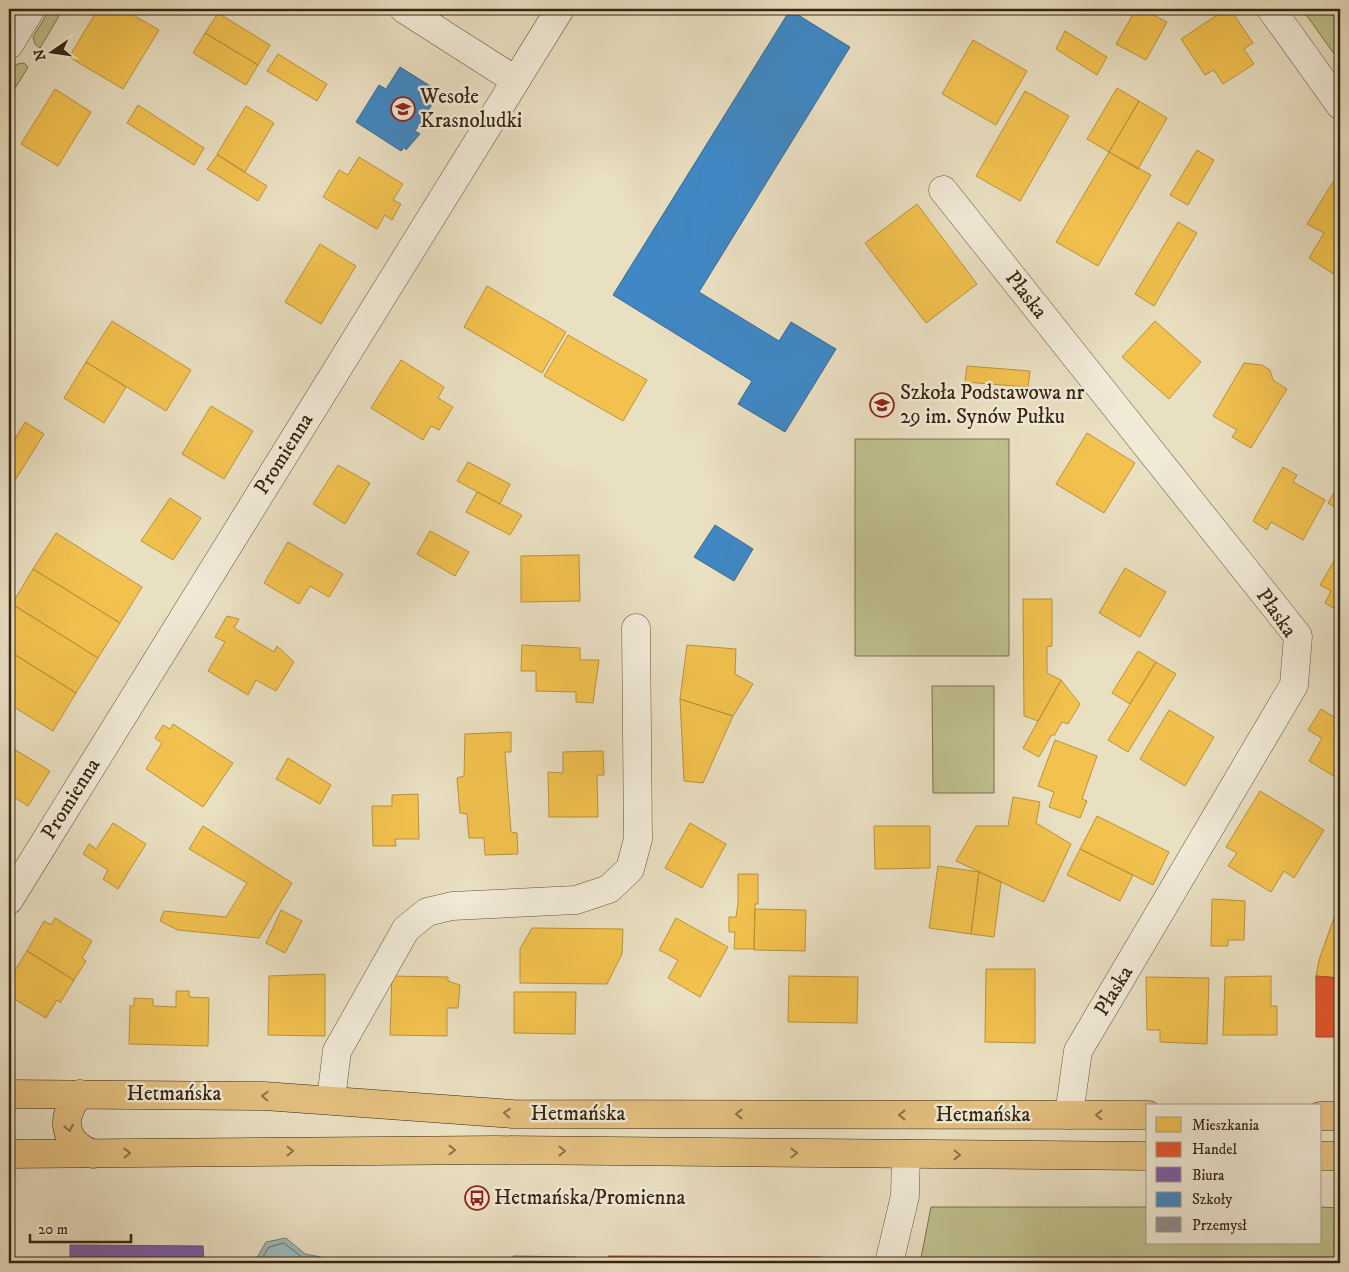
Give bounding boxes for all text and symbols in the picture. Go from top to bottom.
north arrow [28,28,78,78]
text: N [30,47,50,62]
place label: Wesołe Krasnoludki [419,84,522,134]
school or university icon: Wesołe Krasnoludki [390,96,416,122]
street label: Płaska [999,266,1053,324]
place label: Szkoła Podstawowa nr 29 im. Synów Pułku [900,380,1085,430]
school or university icon: Szkoła Podstawowa nr 29 im. Synów Pułku [869,392,895,418]
street label: Promienna [249,408,319,499]
street label: Płaska [1250,584,1302,643]
street label: Promienna [36,753,106,844]
street label: Płaska [1089,961,1139,1021]
street label: Hetmańska [127,1081,221,1107]
one-way arrow [261,1090,269,1101]
street label: Hetmańska [531,1101,625,1127]
street label: Hetmańska [936,1102,1030,1128]
legend [1146,1104,1322,1244]
one-way arrow [502,1108,510,1119]
one-way arrow [735,1109,742,1119]
one-way arrow [897,1110,905,1120]
one-way arrow [1095,1110,1102,1120]
text: Mieszkania [1192,1116,1260,1135]
one-way arrow [63,1123,73,1132]
text: Handel [1192,1140,1237,1159]
one-way arrow [449,1145,457,1155]
one-way arrow [286,1146,294,1156]
one-way arrow [558,1146,566,1156]
one-way arrow [124,1148,132,1158]
one-way arrow [791,1148,799,1158]
one-way arrow [953,1149,961,1160]
text: Biura [1192,1166,1225,1185]
bus stop icon: Hetmańska/Promienna [464,1185,490,1211]
place label: Hetmańska/Promienna [494,1185,686,1211]
text: Szkoły [1192,1190,1233,1209]
scale bar [30,1212,131,1244]
text: Przemysł [1192,1216,1247,1235]
text: 20 m [38,1220,68,1239]

